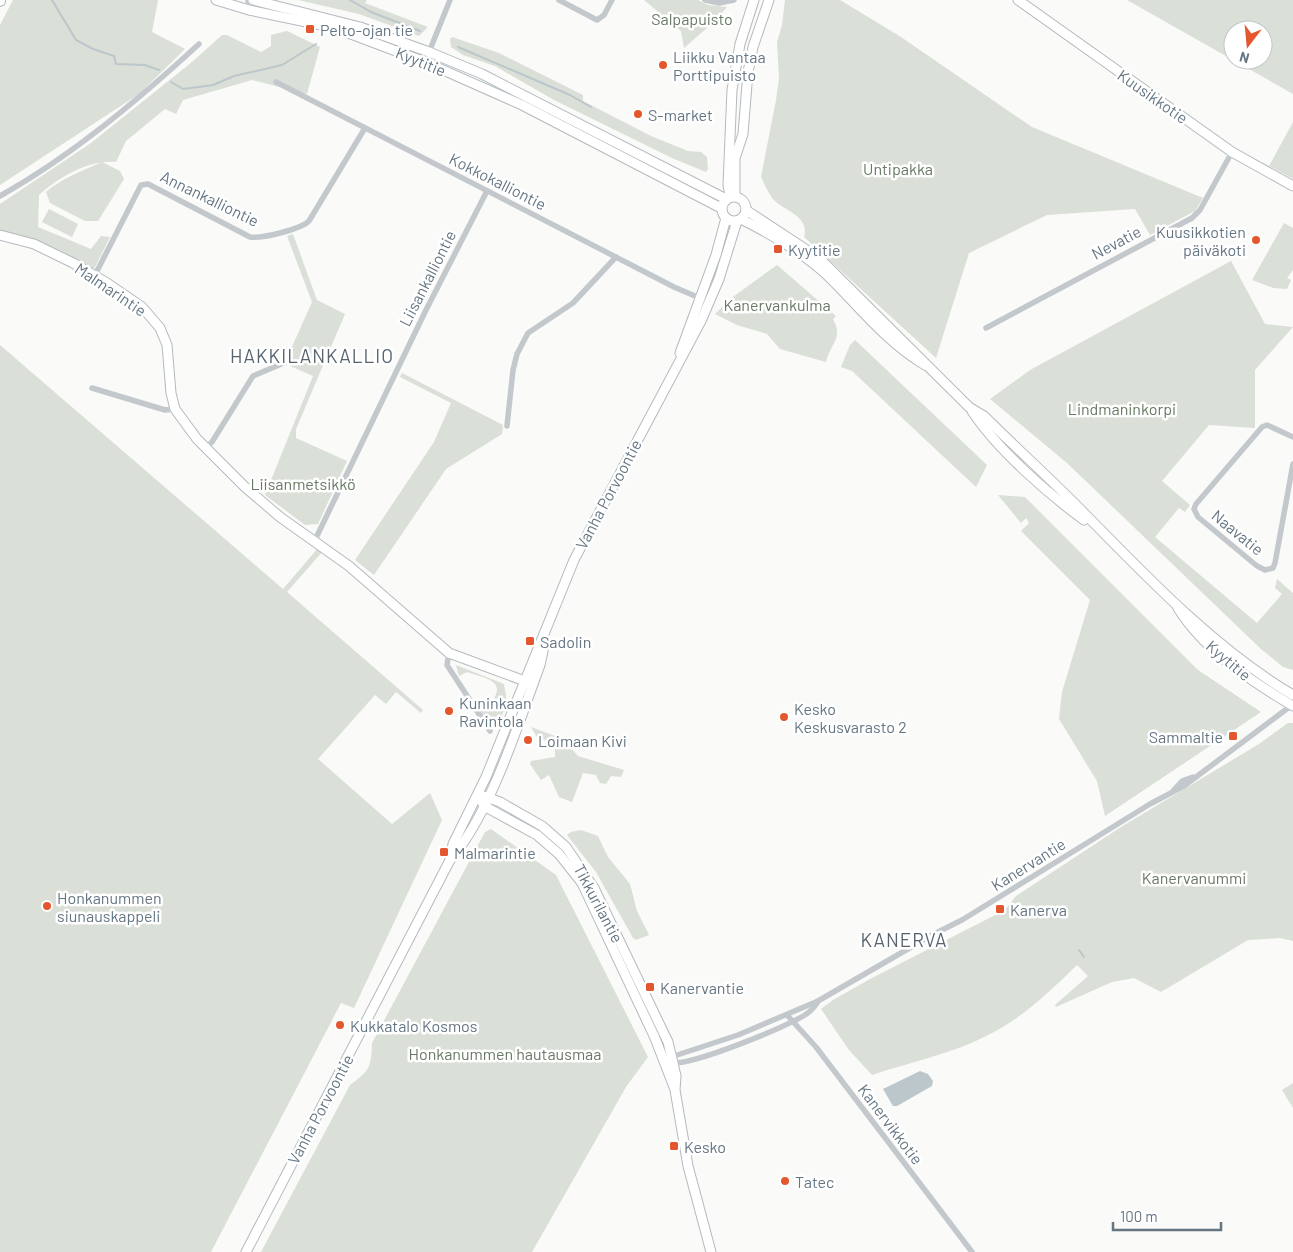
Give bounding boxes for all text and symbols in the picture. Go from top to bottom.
park label: Salpapuisto [651,9,733,28]
place label: Pelto-ojan tie [320,20,413,39]
north arrow [1223,20,1273,70]
marker: Pelto-ojan tie [304,23,316,35]
street label: Kyytitie [393,42,449,80]
place label: Liikku Vantaa Porttipuisto [673,47,766,84]
text: N [1237,49,1251,67]
marker: Liikku Vantaa Porttipuisto [657,59,669,71]
street label: Kuusikkotie [1114,65,1192,127]
place label: S-market [648,105,713,124]
marker: S-market [632,108,644,120]
street label: Kokkokalliontie [446,148,550,214]
park label: Untipakka [863,159,933,178]
street label: Annankalliontie [158,166,262,230]
street label: Nevatie [1088,221,1144,263]
place label: Kuusikkotien päiväkoti [1156,222,1246,259]
street label: Liisankalliontie [395,227,459,329]
marker: Kuusikkotien päiväkoti [1250,234,1262,246]
place label: Kyytitie [788,240,841,259]
marker: Kyytitie [772,243,784,255]
street label: Malmarintie [72,258,150,320]
park label: Kanervankulma [723,295,831,314]
district label: HAKKILANKALLIO [230,344,394,367]
park label: Lindmaninkorpi [1068,399,1176,418]
street label: Vanha Porvoontie [571,436,645,552]
park label: Liisanmetsikkö [250,474,356,493]
street label: Naavatie [1208,505,1268,559]
place label: Sadolin [540,632,591,651]
marker: Sadolin [524,635,536,647]
street label: Kyytitie [1203,636,1255,684]
place label: Kuninkaan Ravintola [459,693,532,730]
place label: Kesko Keskusvarasto 2 [794,699,907,736]
marker: Kuninkaan Ravintola [443,705,455,717]
marker: Kesko Keskusvarasto 2 [778,711,790,723]
place label: Sammaltie [1149,727,1223,746]
marker: Sammaltie [1227,730,1239,742]
place label: Loimaan Kivi [538,731,627,750]
marker: Loimaan Kivi [522,734,534,746]
street label: Kanervantie [987,834,1069,894]
place label: Malmarintie [454,843,536,862]
marker: Malmarintie [438,846,450,858]
street label: Tikkurilantie [570,860,628,946]
park label: Kanervanummi [1142,868,1246,887]
place label: Honkanummen siunauskappeli [57,888,162,925]
marker: Honkanummen siunauskappeli [41,900,53,912]
place label: Kanerva [1010,900,1067,919]
marker: Kanerva [994,903,1006,915]
district label: KANERVA [860,928,948,951]
place label: Kanervantie [660,978,744,997]
marker: Kanervantie [644,981,656,993]
place label: Kukkatalo Kosmos [350,1016,477,1035]
marker: Kukkatalo Kosmos [334,1019,346,1031]
park label: Honkanummen hautausmaa [409,1044,601,1063]
street label: Vanha Porvoontie [283,1051,357,1167]
street label: Kanervikkotie [855,1080,927,1168]
place label: Kesko [684,1137,726,1156]
marker: Kesko [668,1140,680,1152]
place label: Tatec [795,1172,834,1191]
marker: Tatec [779,1175,791,1187]
scale bar [1113,1200,1220,1232]
text: 100 m [1120,1207,1158,1225]

